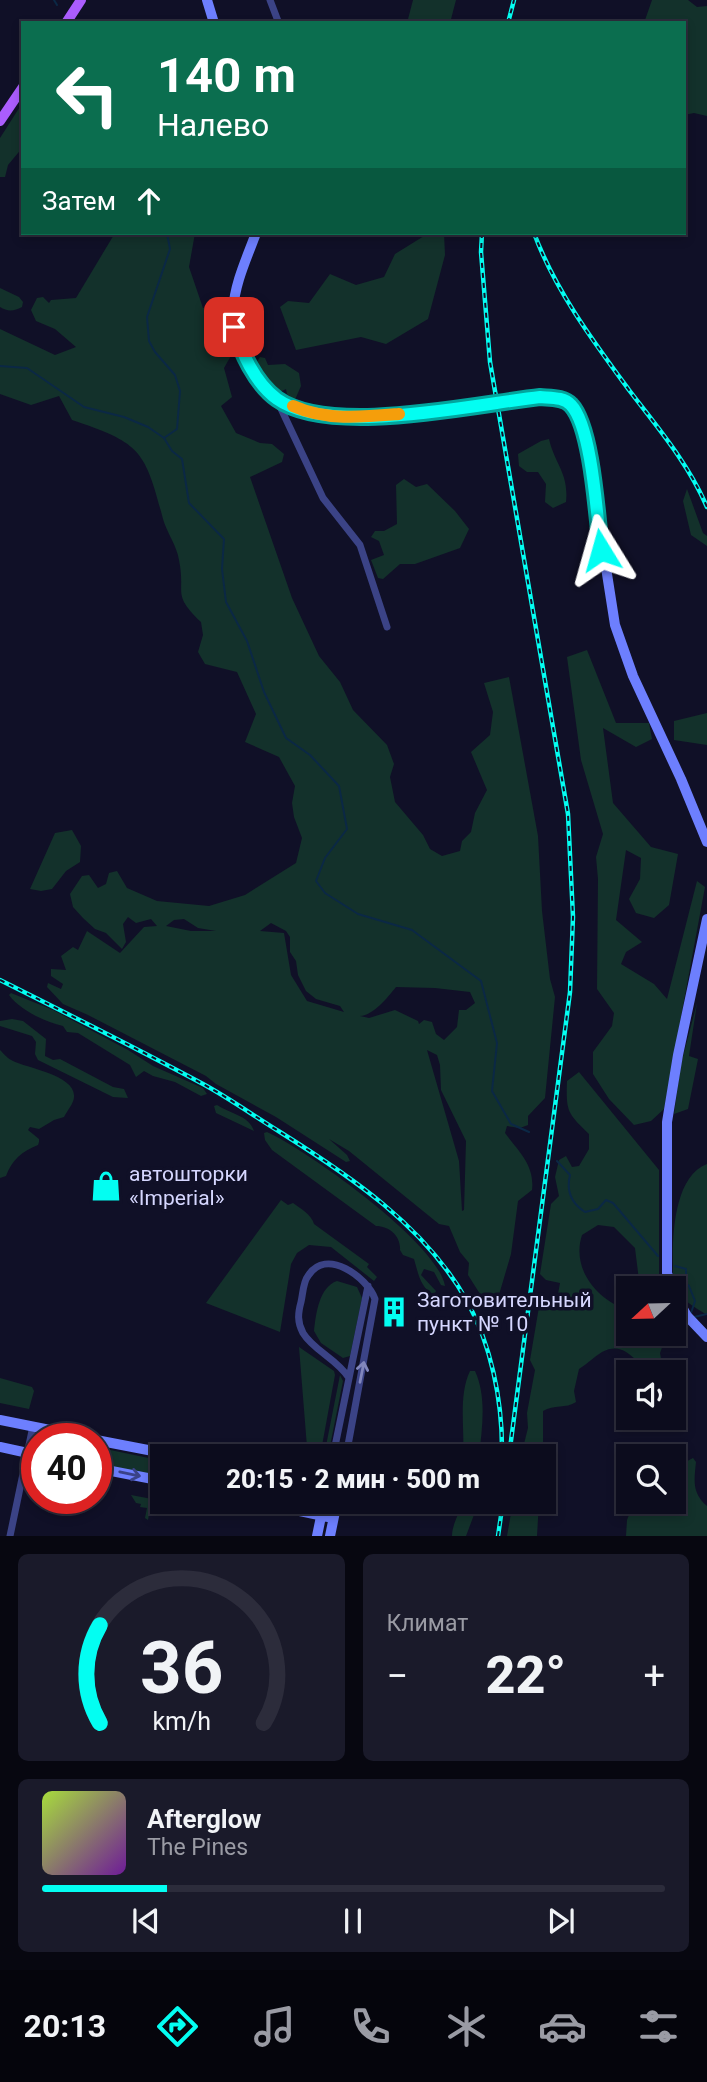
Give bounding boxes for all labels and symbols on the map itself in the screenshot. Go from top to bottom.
pin [204,297,264,357]
position arrow [564,513,638,587]
place label: автошторки «Imperial» [129,1162,248,1210]
shop icon: автошторки «Imperial» [89,1169,123,1203]
north arrow [616,1276,686,1346]
place label: Заготовительный пункт № 10 [417,1288,592,1336]
building icon: Заготовительный пункт № 10 [377,1295,411,1329]
one-way arrow [356,1361,369,1384]
speed limit sign: 40 [21,1423,112,1514]
one-way arrow [118,1469,140,1482]

